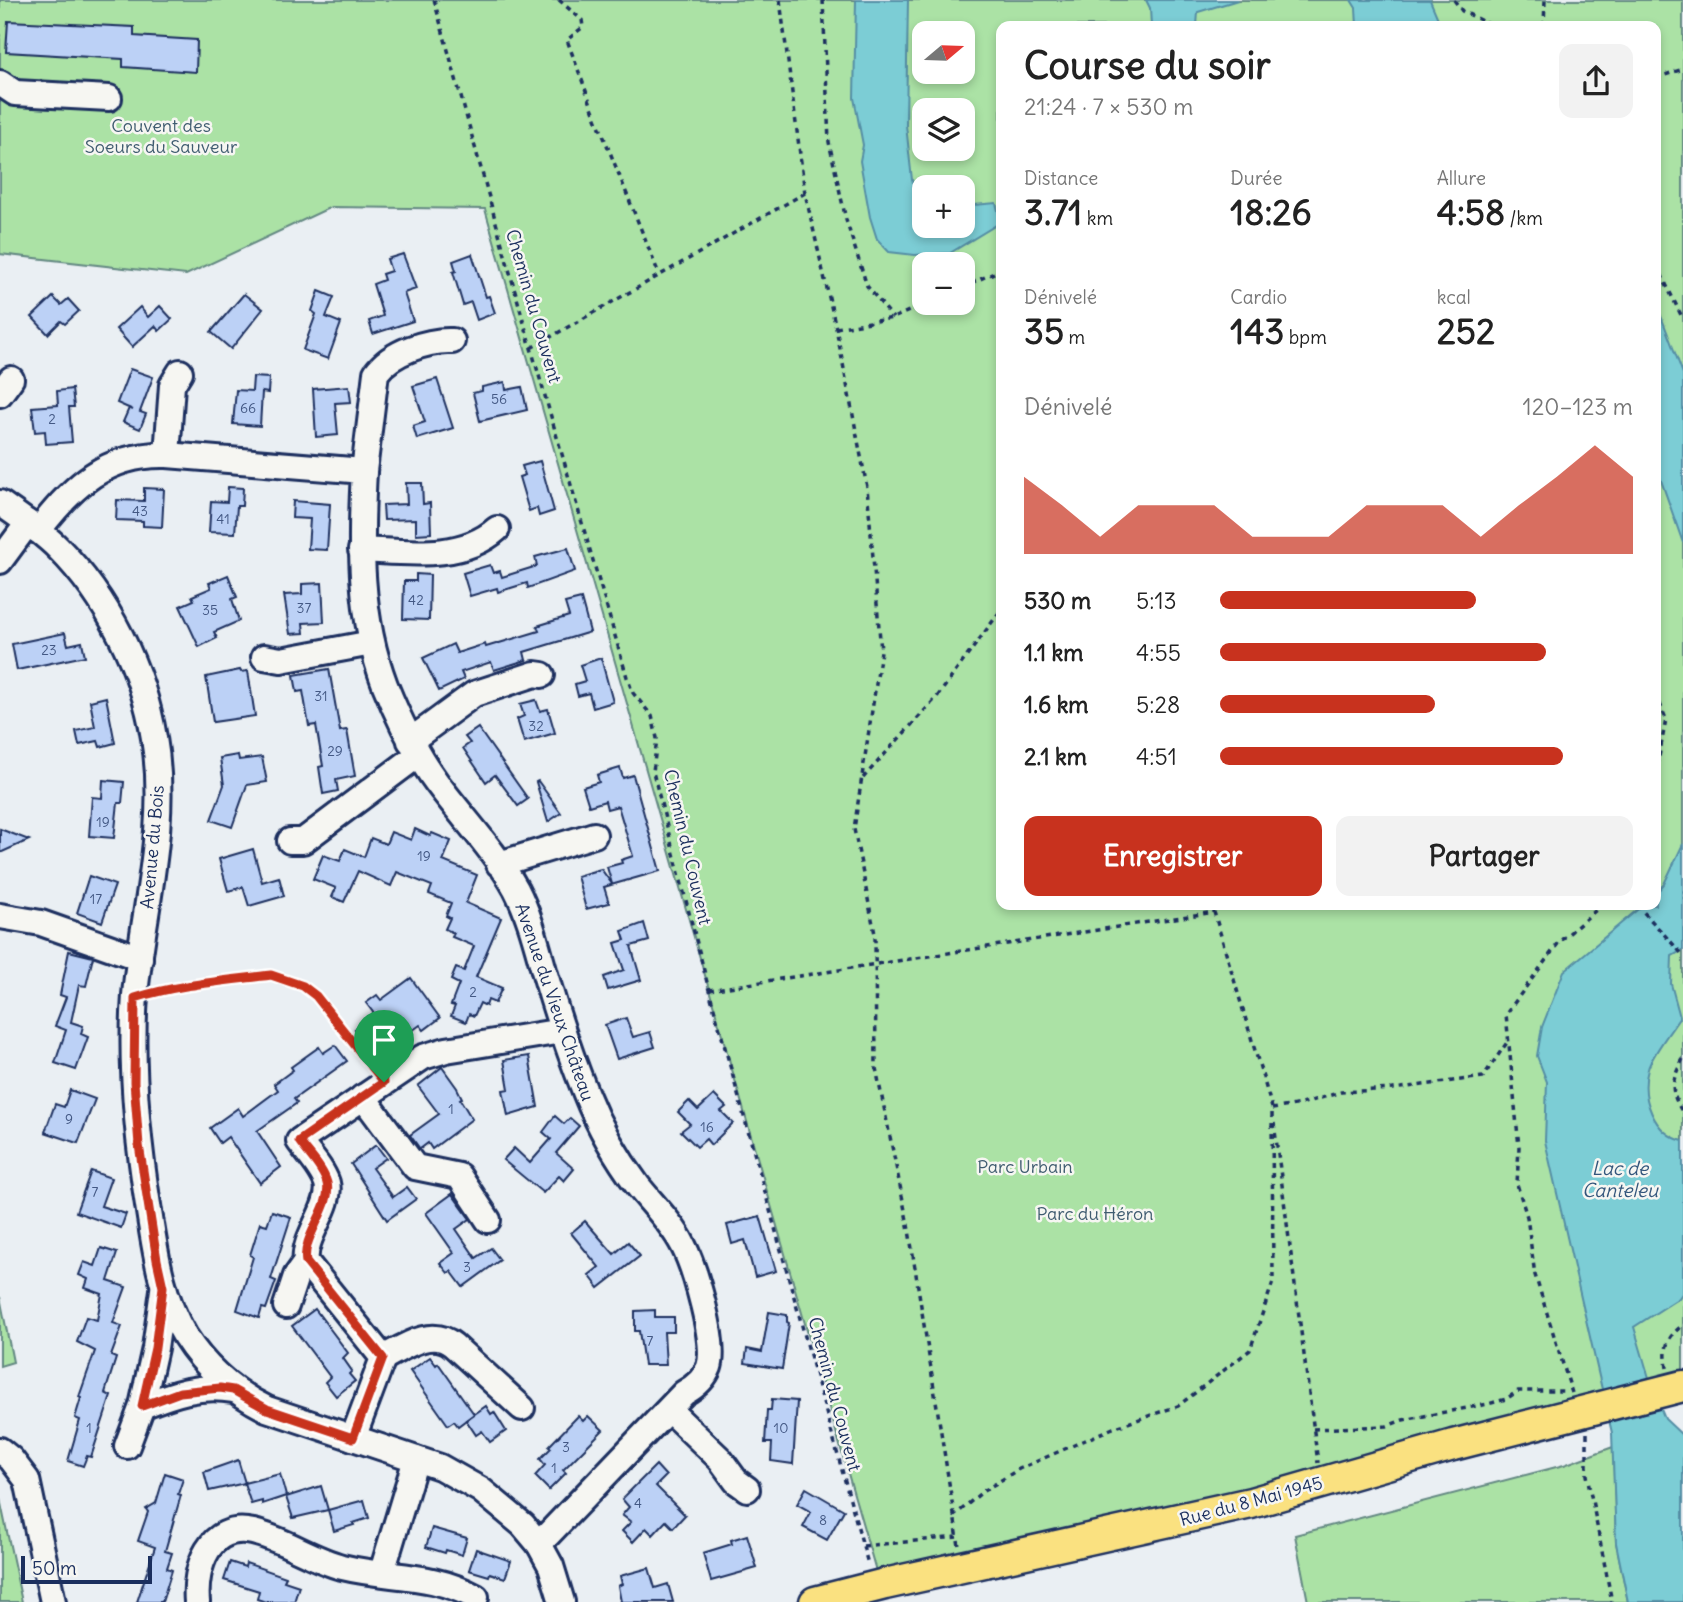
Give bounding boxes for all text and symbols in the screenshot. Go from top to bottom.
north arrow [912,21,975,84]
map controls [912,21,975,315]
text: Course du soir [1024,42,1271,89]
button: share [1559,44,1633,118]
text: 21:24 · 7 × 530 m [1024,92,1193,121]
button: layers [912,98,975,161]
park label: Couvent des Soeurs du Sauveur [85,114,238,158]
text: Distance [1024,166,1098,190]
text: Durée [1230,166,1283,190]
text: Allure [1437,166,1486,190]
button: + [912,175,975,238]
text: 3.71 [1024,190,1082,234]
text: 18:26 [1230,190,1312,234]
text: 4:58 [1437,190,1505,234]
text: km [1082,206,1113,230]
text: /km [1505,206,1543,230]
street label: Chemin du Couvent [501,226,567,386]
button: − [912,252,975,315]
text: Dénivelé [1024,285,1097,309]
text: Cardio [1230,285,1287,309]
text: kcal [1437,285,1471,309]
text: 35 [1024,309,1064,353]
text: 143 [1230,309,1284,353]
text: 252 [1437,309,1495,353]
text: m [1064,325,1085,349]
text: bpm [1284,325,1327,349]
house number: 56 [491,390,507,408]
text: Dénivelé [1024,392,1112,421]
text: 120–123 m [1523,392,1633,421]
house number: 66 [240,399,256,417]
house number: 2 [48,410,56,428]
house number: 43 [132,502,148,520]
house number: 41 [216,510,230,528]
text: 530 m [1024,586,1091,615]
text: 5:13 [1136,586,1177,615]
house number: 42 [408,591,424,609]
house number: 37 [297,599,312,617]
house number: 35 [202,601,218,619]
text: 1.1 km [1024,638,1083,667]
text: 4:55 [1136,638,1181,667]
house number: 23 [41,641,57,659]
house number: 31 [314,687,328,705]
text: 1.6 km [1024,690,1089,719]
text: 5:28 [1136,690,1180,719]
house number: 32 [528,717,544,735]
house number: 29 [327,742,343,760]
text: 2.1 km [1024,742,1087,771]
text: 4:51 [1136,742,1177,771]
street label: Chemin du Couvent [659,767,717,927]
street label: Avenue du Bois [135,784,169,910]
house number: 19 [96,813,110,831]
button: Enregistrer [1024,816,1322,896]
button: Partager [1336,816,1633,896]
house number: 19 [417,847,431,865]
house number: 17 [90,890,102,908]
street label: Avenue du Vieux Château [510,900,600,1104]
house number: 2 [469,983,477,1001]
pin [354,1010,414,1082]
icon: arrive [365,1021,403,1059]
house number: 1 [448,1100,454,1118]
house number: 9 [65,1110,73,1128]
house number: 16 [700,1118,714,1136]
park label: Parc Urbain [977,1155,1073,1178]
water label: Lac de Canteleu [1582,1156,1659,1202]
house number: 7 [92,1183,99,1201]
park label: Parc du Héron [1037,1202,1153,1225]
house number: 3 [463,1258,471,1276]
street label: Chemin du Couvent [803,1314,867,1474]
house number: 7 [647,1332,654,1350]
house number: 1 [86,1419,92,1437]
house number: 10 [774,1419,788,1437]
house number: 3 [562,1438,570,1456]
house number: 1 [551,1459,557,1477]
street label: Rue du 8 Mai 1945 [1177,1471,1325,1531]
house number: 4 [634,1494,642,1512]
house number: 8 [819,1511,827,1529]
scale bar [21,1553,152,1585]
text: 50 m [32,1556,77,1580]

